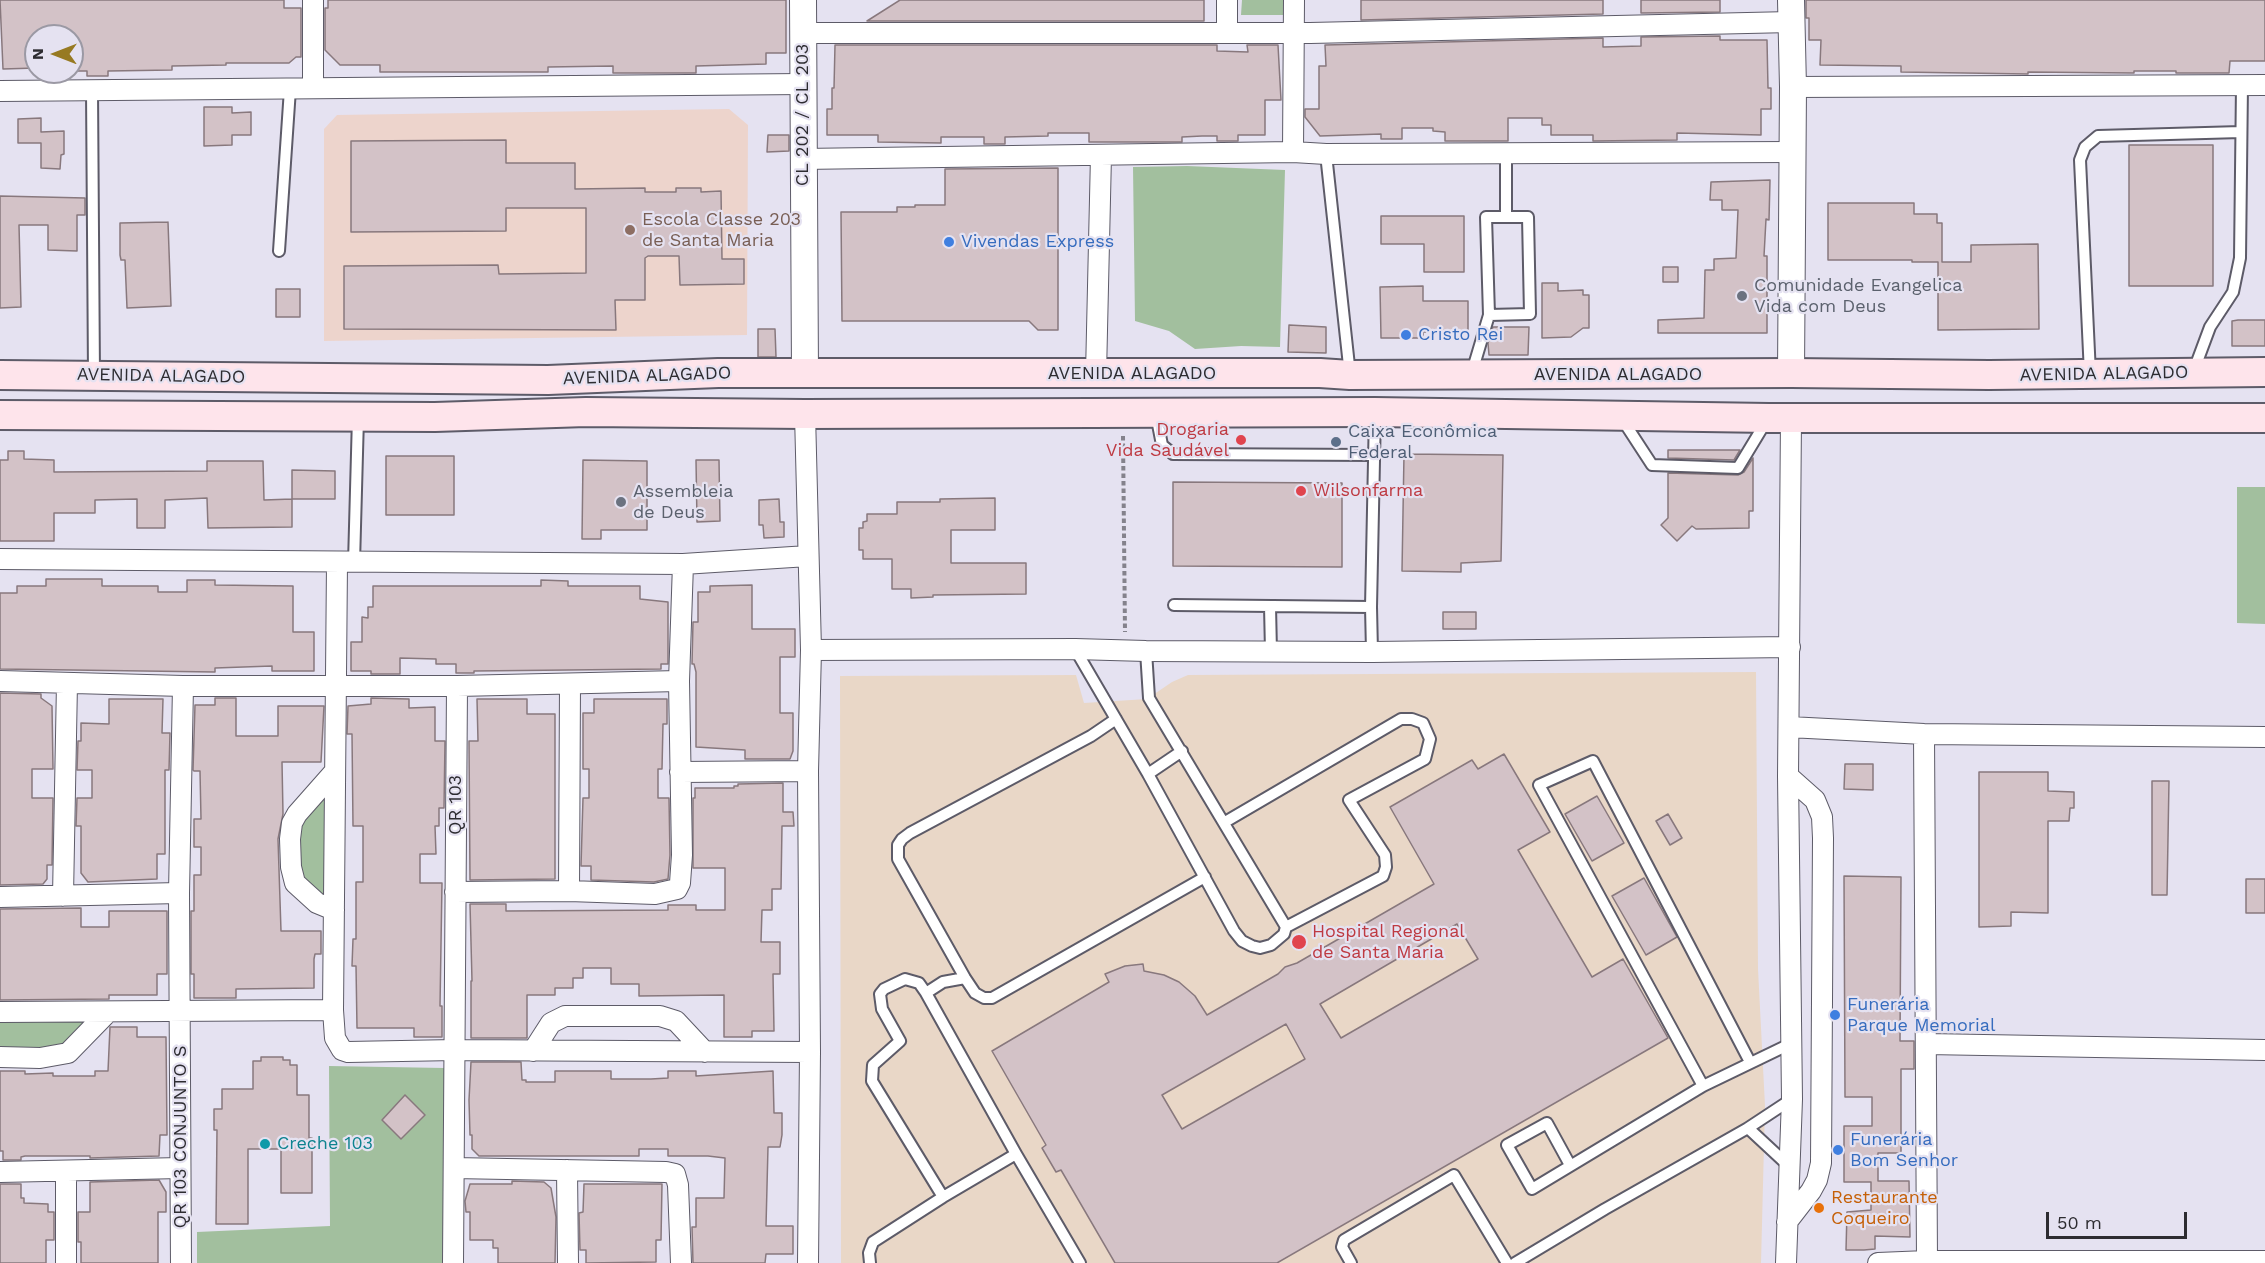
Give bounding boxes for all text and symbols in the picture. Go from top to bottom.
north arrow [24,24,84,84]
street label: CL 202 / CL 203 [792,44,814,186]
text: N [28,48,47,60]
place label: Escola Classe 203 de Santa Maria [642,209,801,252]
marker: Escola Classe 203 de Santa Maria [623,223,637,237]
place label: Vivendas Express [961,231,1114,253]
marker: Vivendas Express [942,235,956,249]
place label: Comunidade Evangelica Vida com Deus [1754,275,1963,318]
marker: Comunidade Evangelica Vida com Deus [1735,289,1749,303]
place label: Cristo Rei [1418,324,1503,346]
marker: Cristo Rei [1399,328,1413,342]
street label: AVENIDA ALAGADO [562,362,732,390]
street label: AVENIDA ALAGADO [2020,362,2188,386]
street label: AVENIDA ALAGADO [1048,363,1216,385]
street label: AVENIDA ALAGADO [77,364,245,388]
street label: AVENIDA ALAGADO [1534,364,1702,386]
place label: Drogaria Vida Saudável [1106,419,1229,462]
place label: Caixa Econômica Federal [1348,421,1497,464]
marker: Drogaria Vida Saudável [1234,433,1248,447]
marker: Caixa Econômica Federal [1329,435,1343,449]
place label: Wilsonfarma [1313,480,1423,502]
place label: Assembleia de Deus [633,481,733,524]
marker: Wilsonfarma [1294,484,1308,498]
marker: Assembleia de Deus [614,495,628,509]
street label: QR 103 [445,775,467,835]
place label: Hospital Regional de Santa Maria [1312,921,1465,964]
marker: Hospital Regional de Santa Maria [1290,933,1308,951]
place label: Funerária Parque Memorial [1847,994,1996,1036]
marker: Funerária Parque Memorial [1828,1008,1842,1022]
street label: QR 103 CONJUNTO S [170,1046,192,1228]
place label: Funerária Bom Senhor [1850,1129,1958,1172]
place label: Creche 103 [277,1133,373,1155]
marker: Creche 103 [258,1137,272,1151]
marker: Funerária Bom Senhor [1831,1143,1845,1157]
place label: Restaurante Coqueiro [1831,1187,1938,1230]
scale bar [2049,1200,2190,1238]
marker: Restaurante Coqueiro [1812,1201,1826,1215]
text: 50 m [2057,1212,2102,1233]

